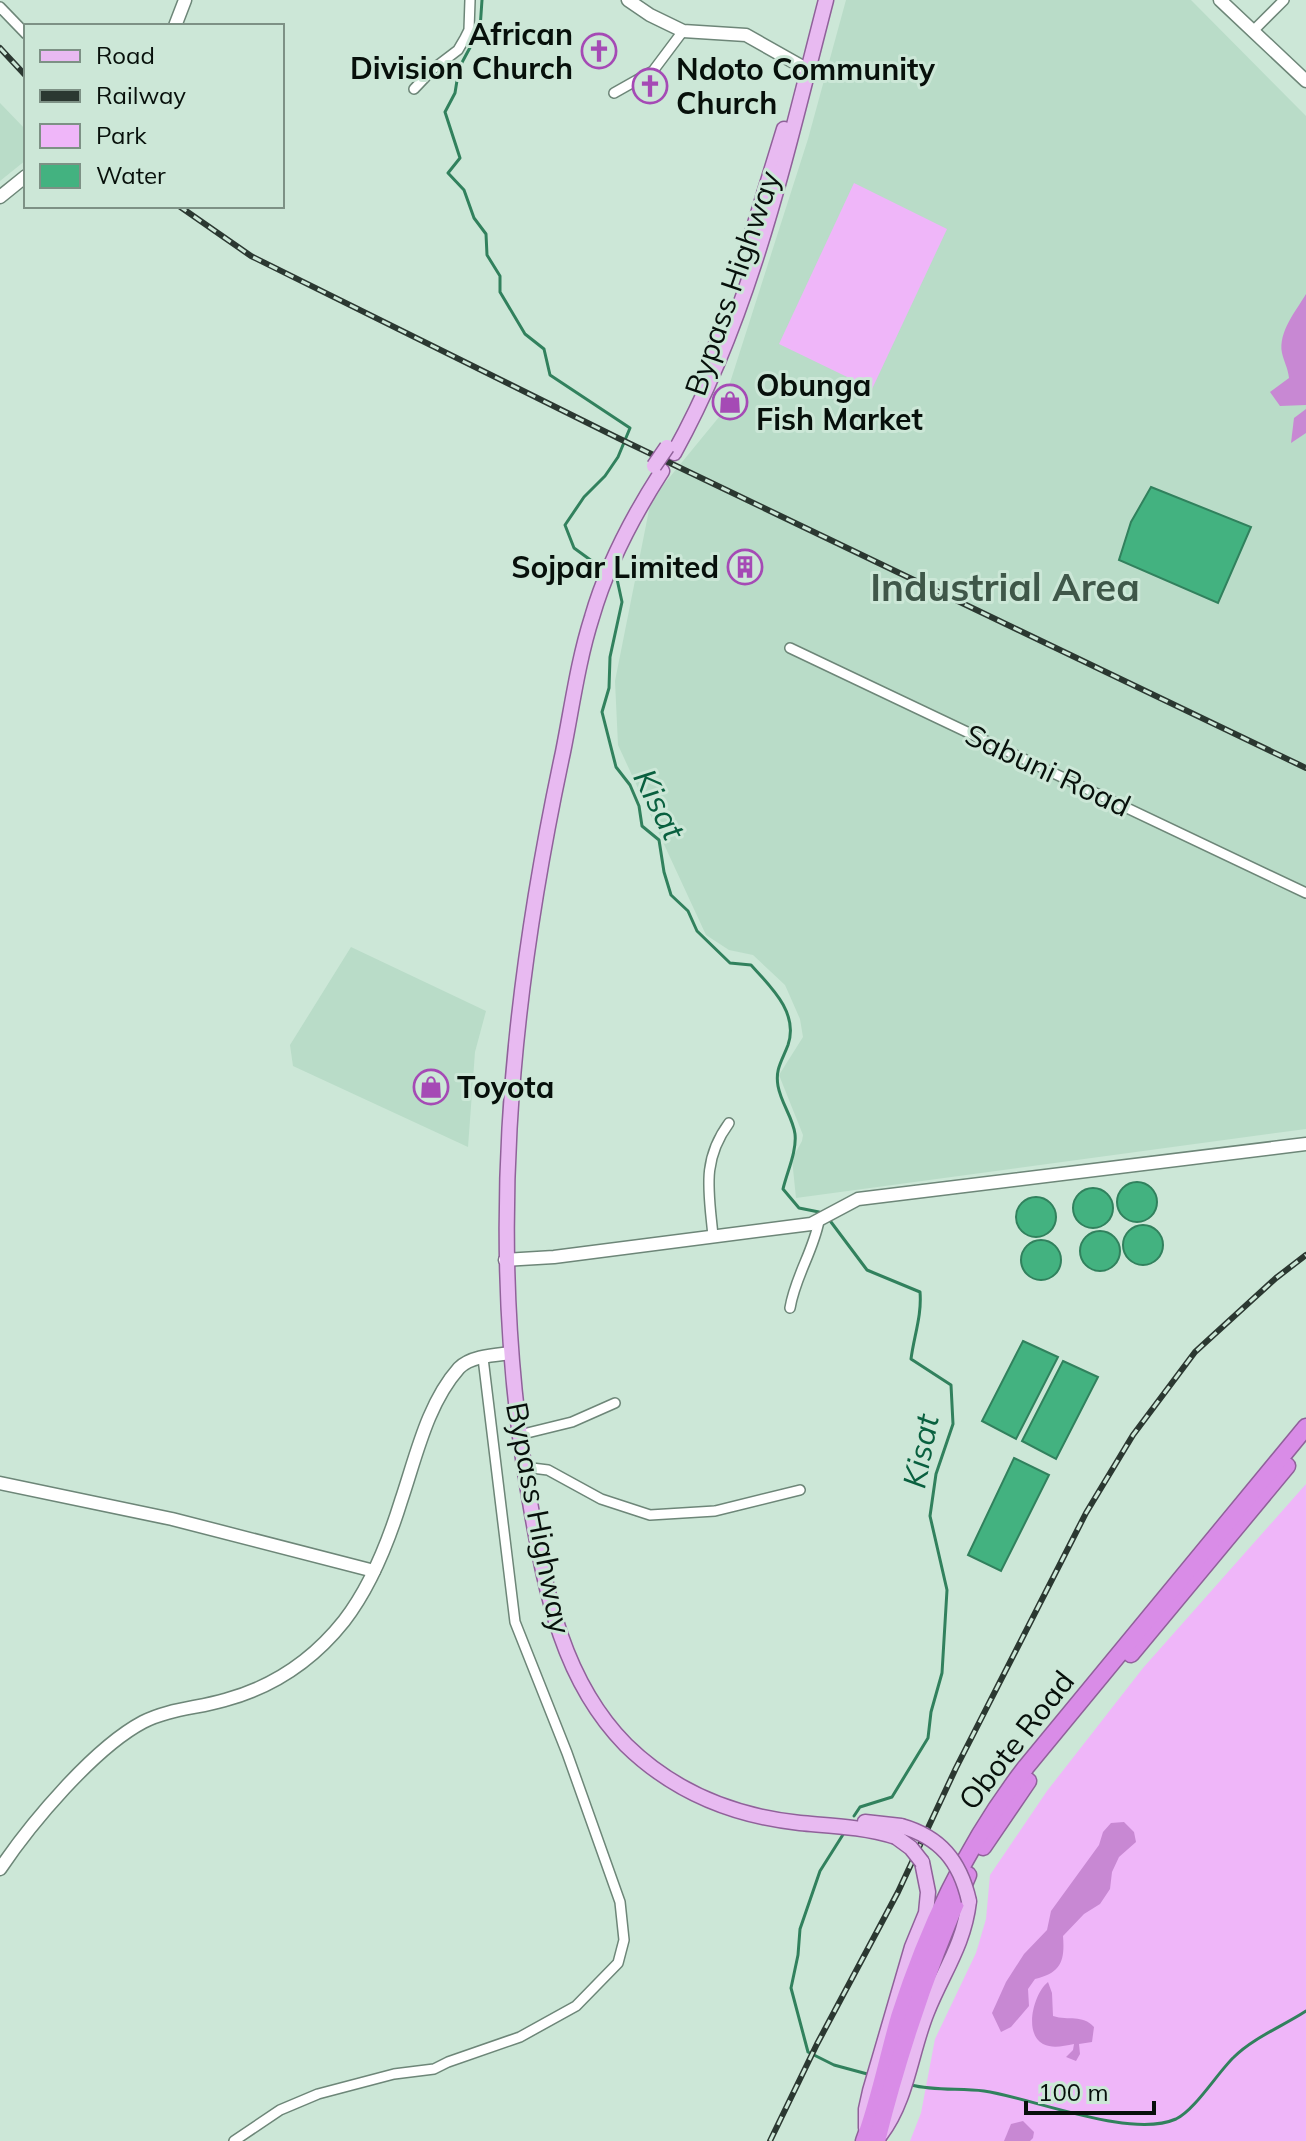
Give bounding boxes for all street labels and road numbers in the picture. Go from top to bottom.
street label: Bypass Highway [676,166,788,400]
street label: Sabuni Road [959,715,1137,825]
street label: Bypass Highway [498,1399,580,1637]
street label: Obote Road [950,1663,1082,1817]

